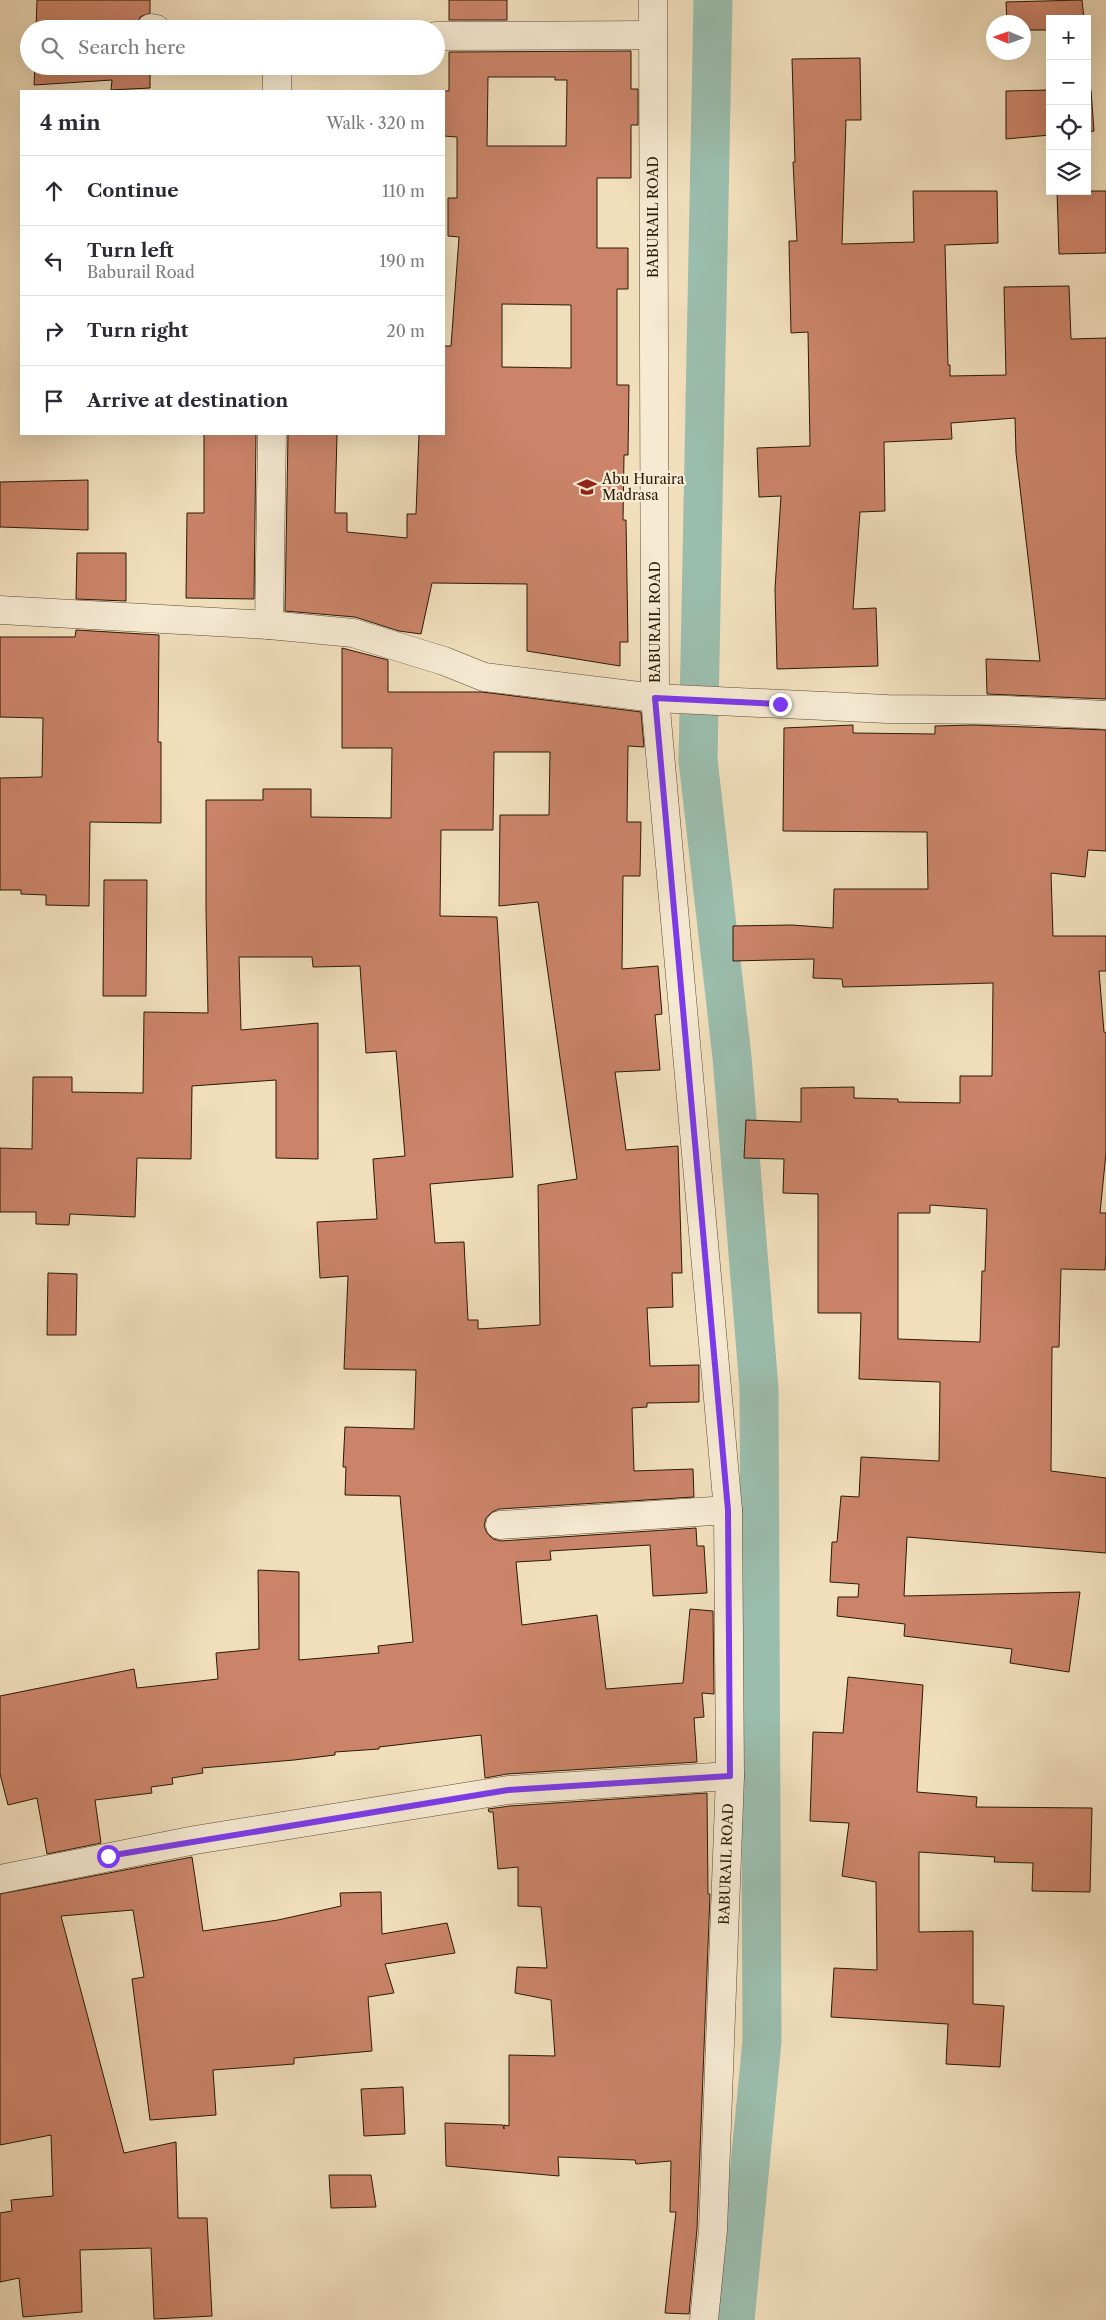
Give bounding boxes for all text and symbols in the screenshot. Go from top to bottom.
north arrow [986,15,1031,60]
map controls [1046,15,1091,195]
button: + [1046,15,1091,60]
search box [20,20,445,75]
icon: search [38,34,66,62]
text: Search here [78,36,186,59]
button: − [1046,60,1091,105]
button: locate [1046,105,1091,150]
text: 4 min [40,110,101,135]
text: Walk · 320 m [326,113,425,133]
button: layers [1046,150,1091,195]
street label: BABURAIL ROAD [644,156,662,278]
icon: ahead [40,177,68,205]
text: Continue [87,179,179,202]
text: 110 m [382,181,425,201]
text: Turn left [87,239,174,262]
icon: left [40,247,68,275]
text: 190 m [380,251,425,271]
text: Baburail Road [87,262,195,282]
icon: right [40,317,68,345]
text: Turn right [87,319,188,342]
text: 20 m [386,321,425,341]
icon: arrive [40,387,68,415]
text: Arrive at destination [87,389,288,412]
place label: Abu Huraira Madrasa [601,470,685,504]
school or university icon: Abu Huraira Madrasa [576,476,598,498]
street label: BABURAIL ROAD [646,561,664,683]
route end [769,693,792,716]
street label: BABURAIL ROAD [715,1803,737,1925]
route start [97,1845,120,1868]

